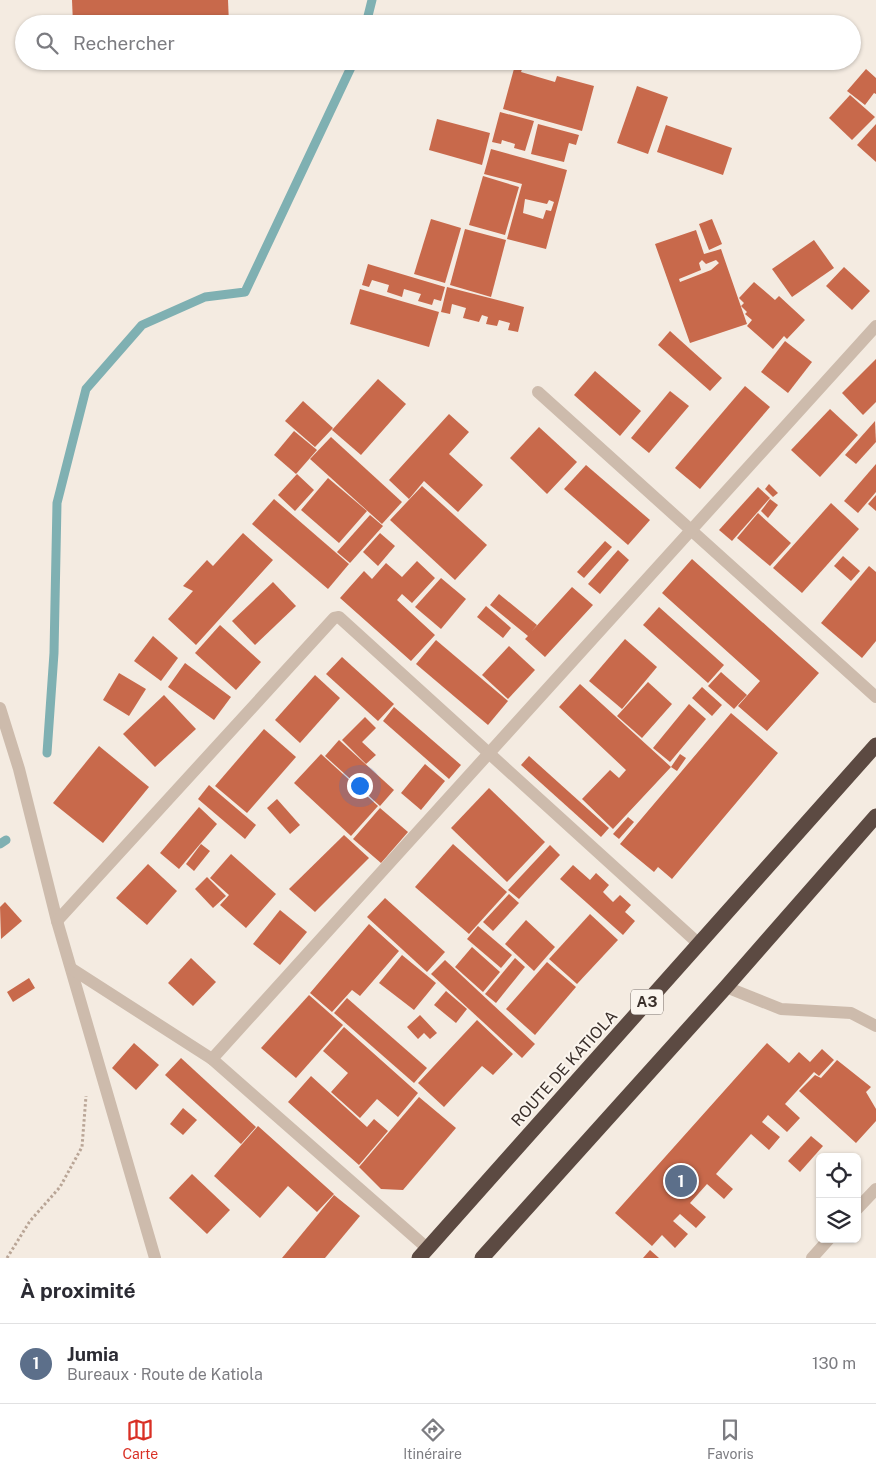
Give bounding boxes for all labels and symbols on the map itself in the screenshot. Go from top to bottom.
your location [347,773,373,799]
road number: A3 [631,990,663,1014]
street label: ROUTE DE KATIOLA [507,1007,621,1130]
pin: 1 [665,1162,697,1200]

